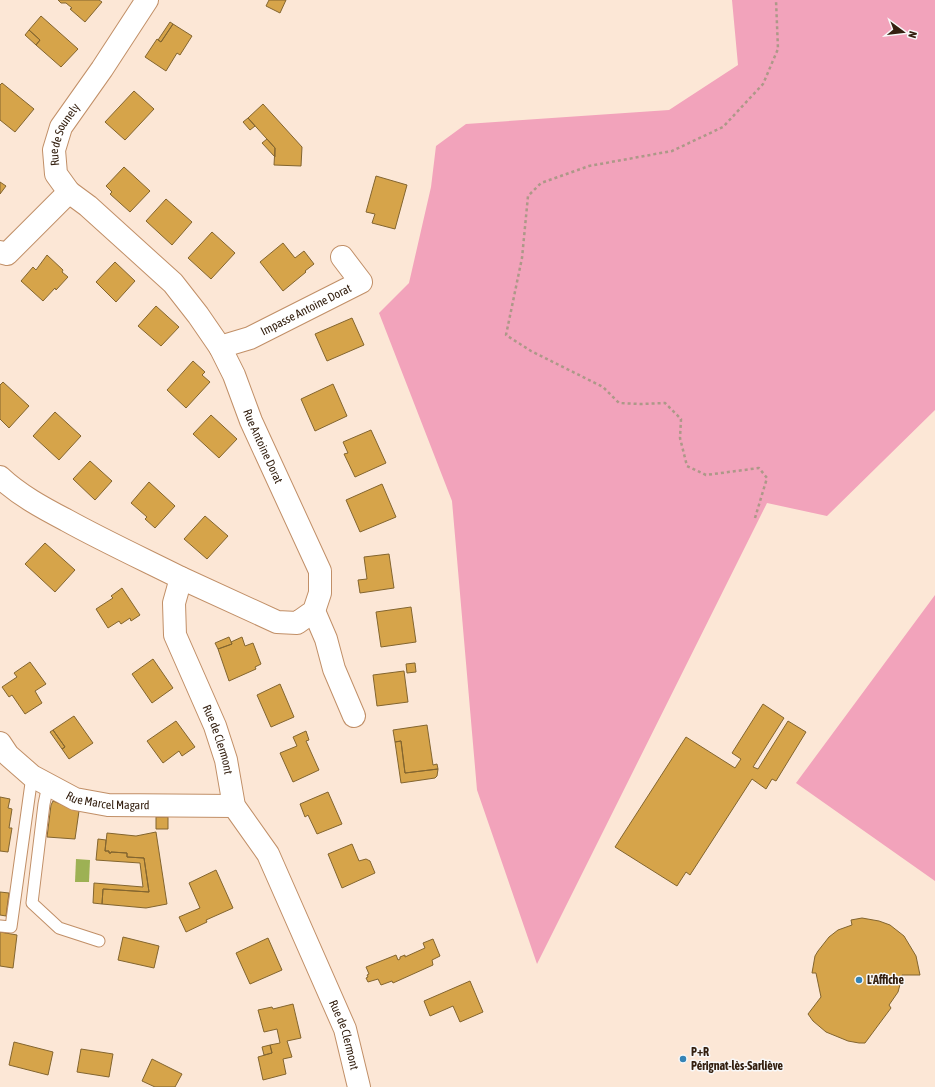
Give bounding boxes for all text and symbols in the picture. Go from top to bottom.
north arrow [883,12,923,52]
text: N [906,30,919,39]
street label: Rue de Sounely [47,100,83,167]
street label: Impasse Antoine Dorat [258,281,354,338]
street label: Rue Antoine Dorat [240,407,286,486]
street label: Rue de Clermont [199,702,235,776]
street label: Rue Marcel Magard [64,788,150,812]
place label: L'Affiche [867,973,904,987]
marker: L'Affiche [854,975,864,985]
street label: Rue de Clermont [326,998,362,1072]
place label: P+R Pérignat-lès-Sarliève [691,1045,784,1073]
marker: P+R Pérignat-lès-Sarliève [678,1054,688,1064]

